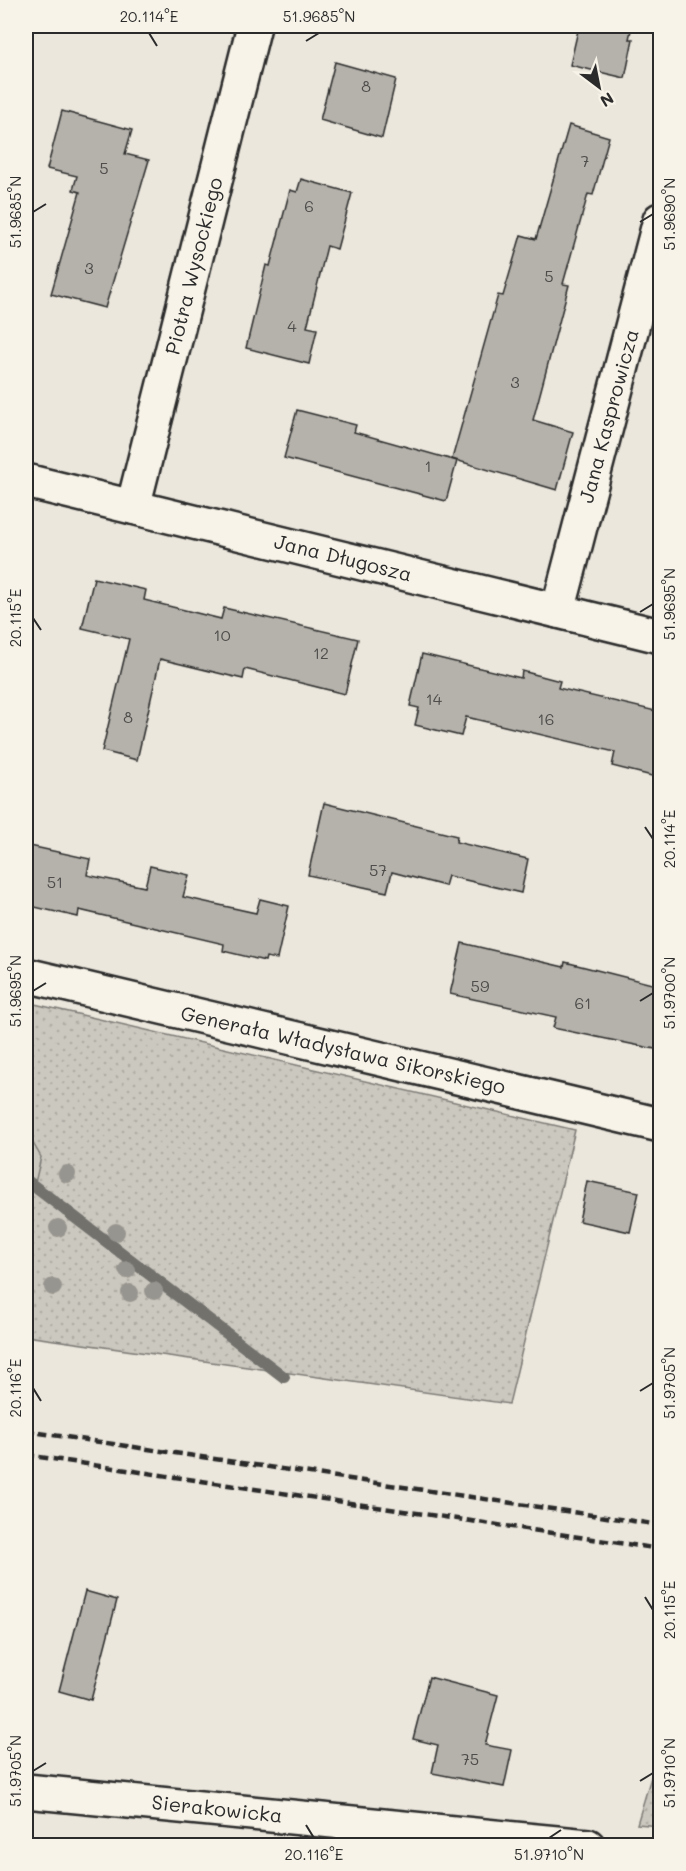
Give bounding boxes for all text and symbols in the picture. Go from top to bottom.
text: 20.114°E [120,6,179,26]
text: 51.9685°N [283,6,355,26]
north arrow [569,57,629,117]
house number: 8 [361,75,371,96]
text: N [596,88,618,112]
house number: 7 [581,150,590,171]
house number: 5 [99,157,109,178]
street label: Piotra Wysockiego [158,174,228,357]
text: 51.9685°N [5,176,25,248]
text: 51.9690°N [659,178,679,250]
house number: 6 [304,195,314,216]
house number: 3 [84,257,94,278]
house number: 5 [544,265,554,286]
house number: 4 [287,315,297,336]
street label: Jana Kasprowicza [572,326,644,506]
house number: 3 [510,371,520,392]
house number: 1 [424,455,432,476]
street label: Jana Długosza [272,527,415,587]
text: 51.9695°N [659,568,679,640]
text: 20.115°E [5,588,25,647]
house number: 10 [213,624,231,645]
house number: 12 [313,642,329,663]
house number: 14 [426,688,443,709]
house number: 8 [123,706,133,727]
house number: 16 [538,708,554,729]
text: 20.114°E [659,809,679,868]
house number: 57 [369,859,387,880]
house number: 51 [47,871,63,892]
text: 51.9695°N [5,955,25,1027]
text: 51.9700°N [659,957,679,1029]
house number: 59 [471,975,489,996]
house number: 61 [575,992,591,1013]
street label: Generała Władysława Sikorskiego [178,999,508,1099]
text: 51.9705°N [659,1347,679,1419]
text: 20.116°E [5,1358,25,1417]
text: 20.115°E [659,1580,679,1639]
text: 51.9705°N [5,1735,25,1807]
text: 51.9710°N [659,1738,679,1808]
house number: 75 [461,1748,479,1769]
street label: Sierakowicka [150,1788,284,1828]
text: 20.116°E [285,1844,344,1864]
text: 51.9710°N [514,1844,584,1864]

